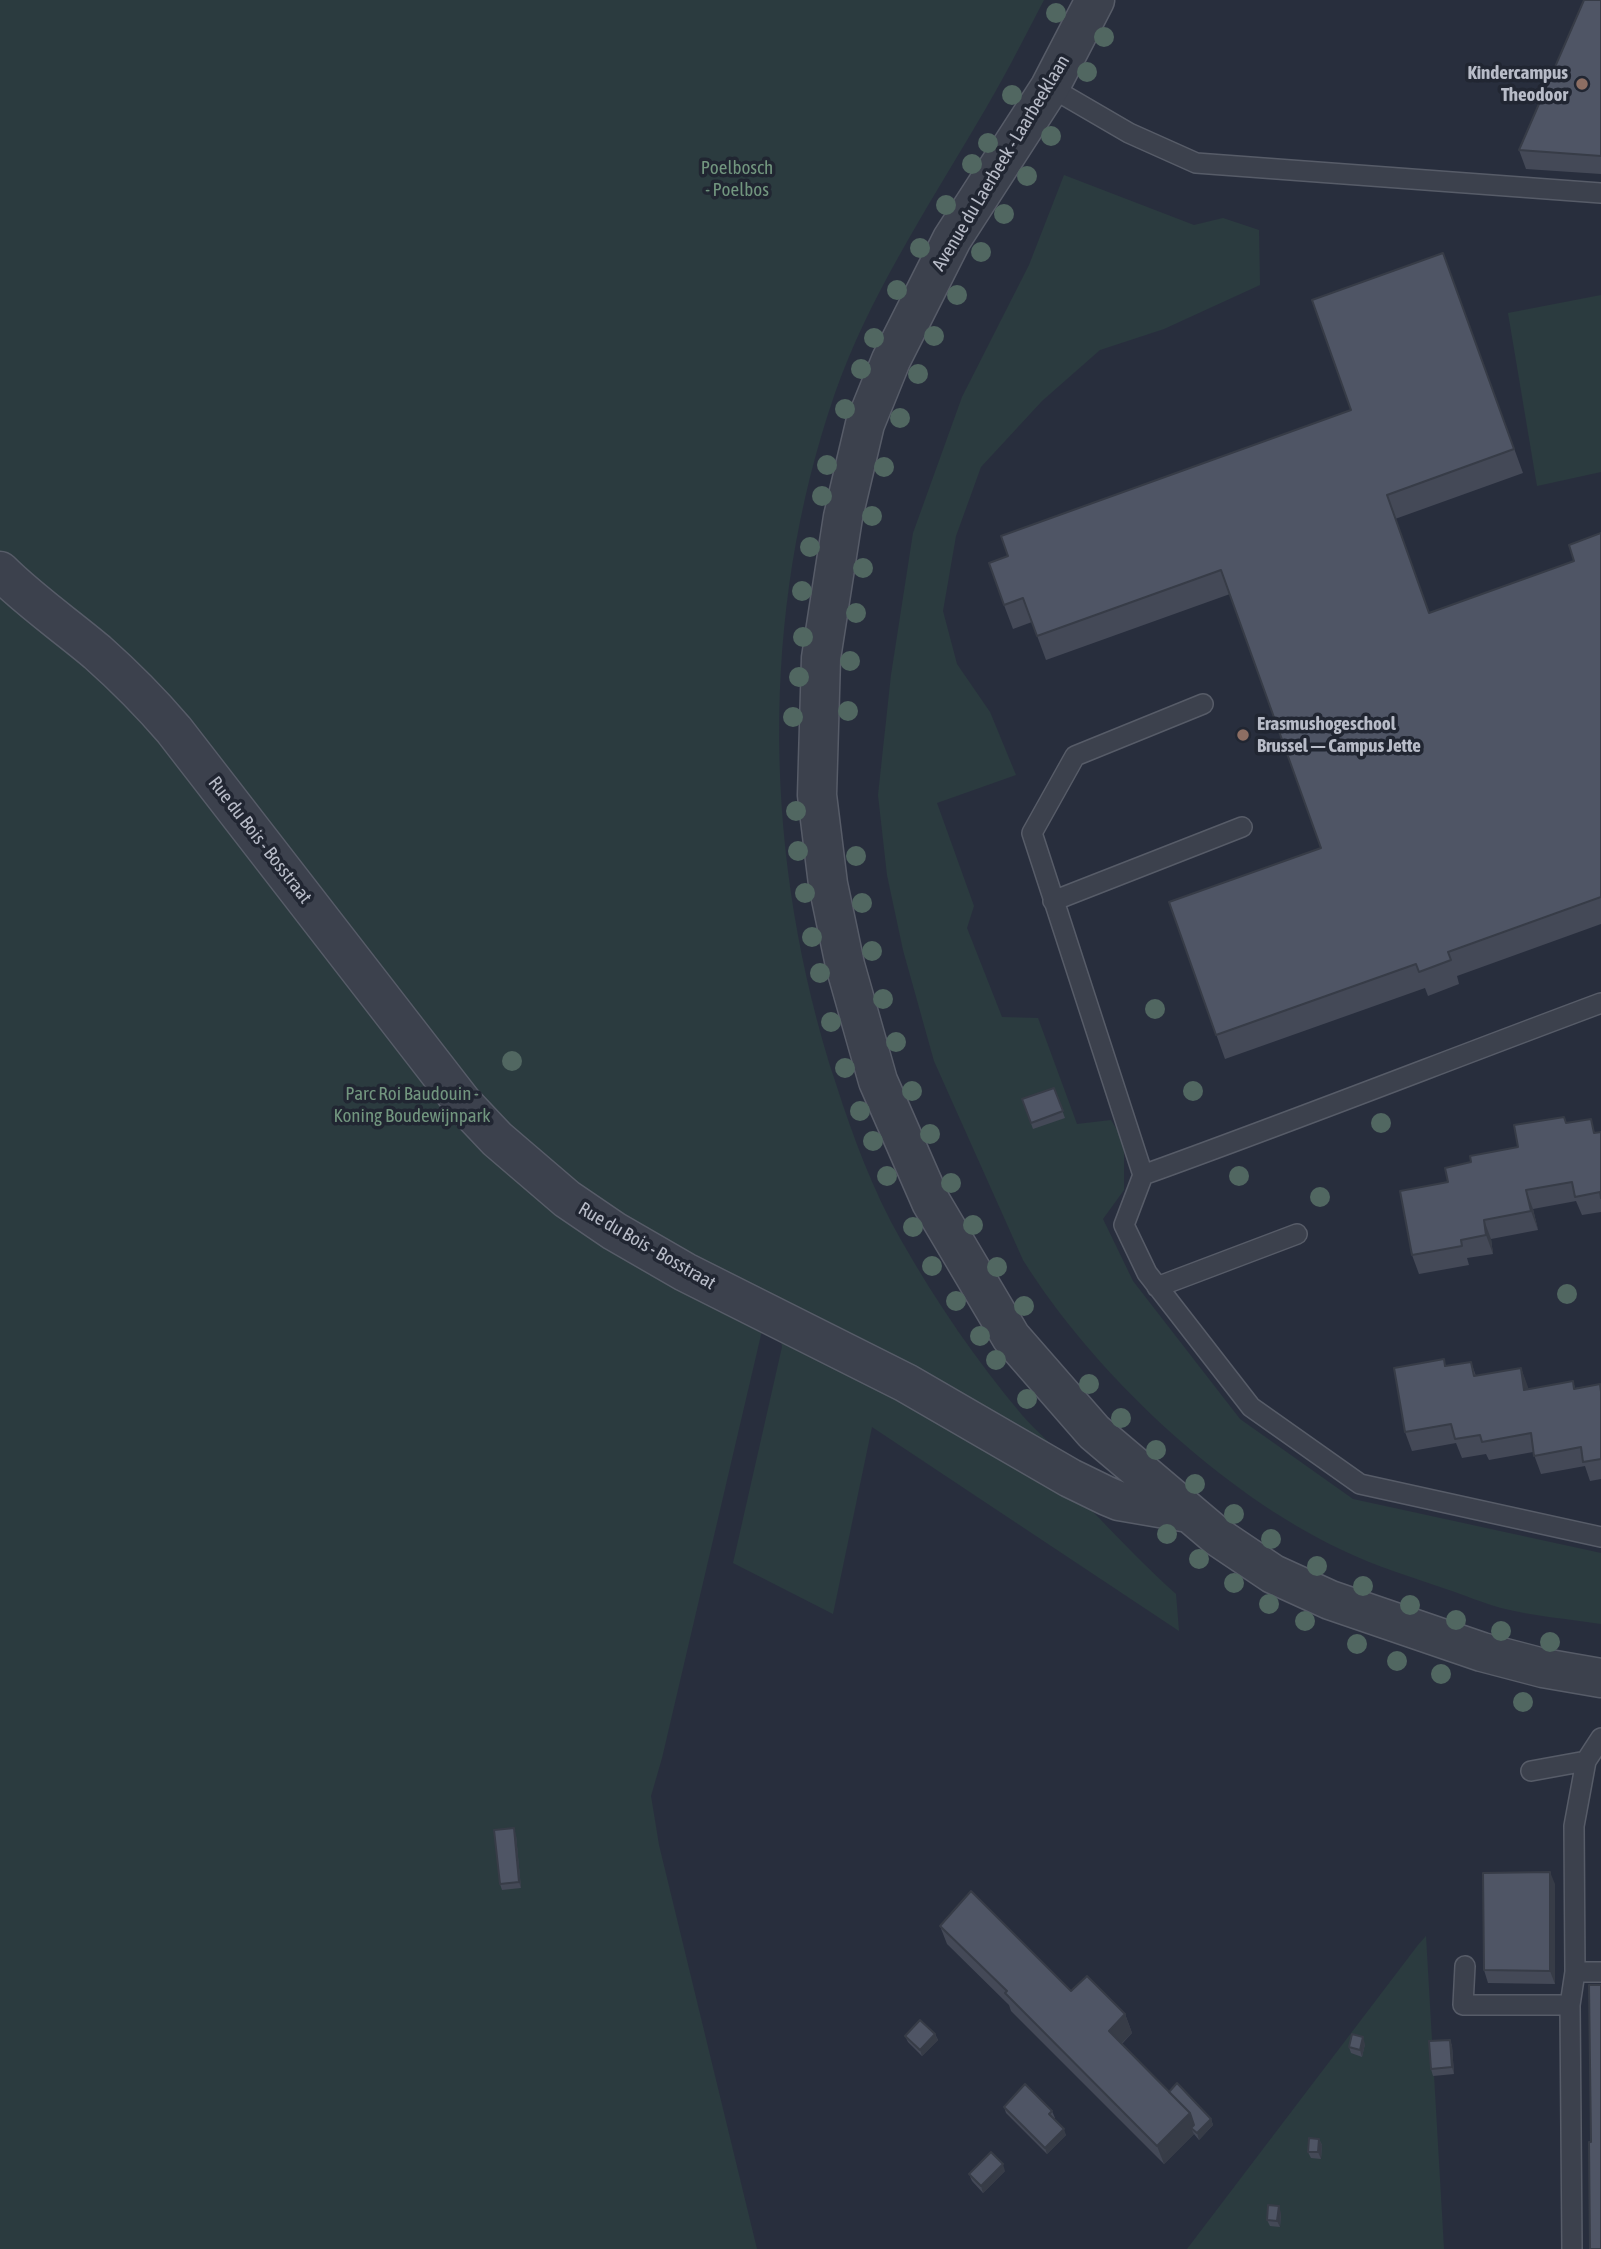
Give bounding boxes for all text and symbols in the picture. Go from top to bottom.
street label: Avenue du Laerbeek - Laarbeeklaan [927,51,1075,275]
place label: Kindercampus Theodoor [1467,62,1568,106]
marker: Kindercampus Theodoor [1574,76,1590,92]
park label: Poelbosch - Poelbos [701,157,773,201]
place label: Erasmushogeschool Brussel — Campus Jette [1257,713,1421,757]
marker: Erasmushogeschool Brussel — Campus Jette [1235,727,1251,743]
street label: Rue du Bois - Bosstraat [203,772,317,908]
park label: Parc Roi Baudouin - Koning Boudewijnpark [333,1083,491,1127]
street label: Rue du Bois - Bosstraat [574,1197,720,1295]

